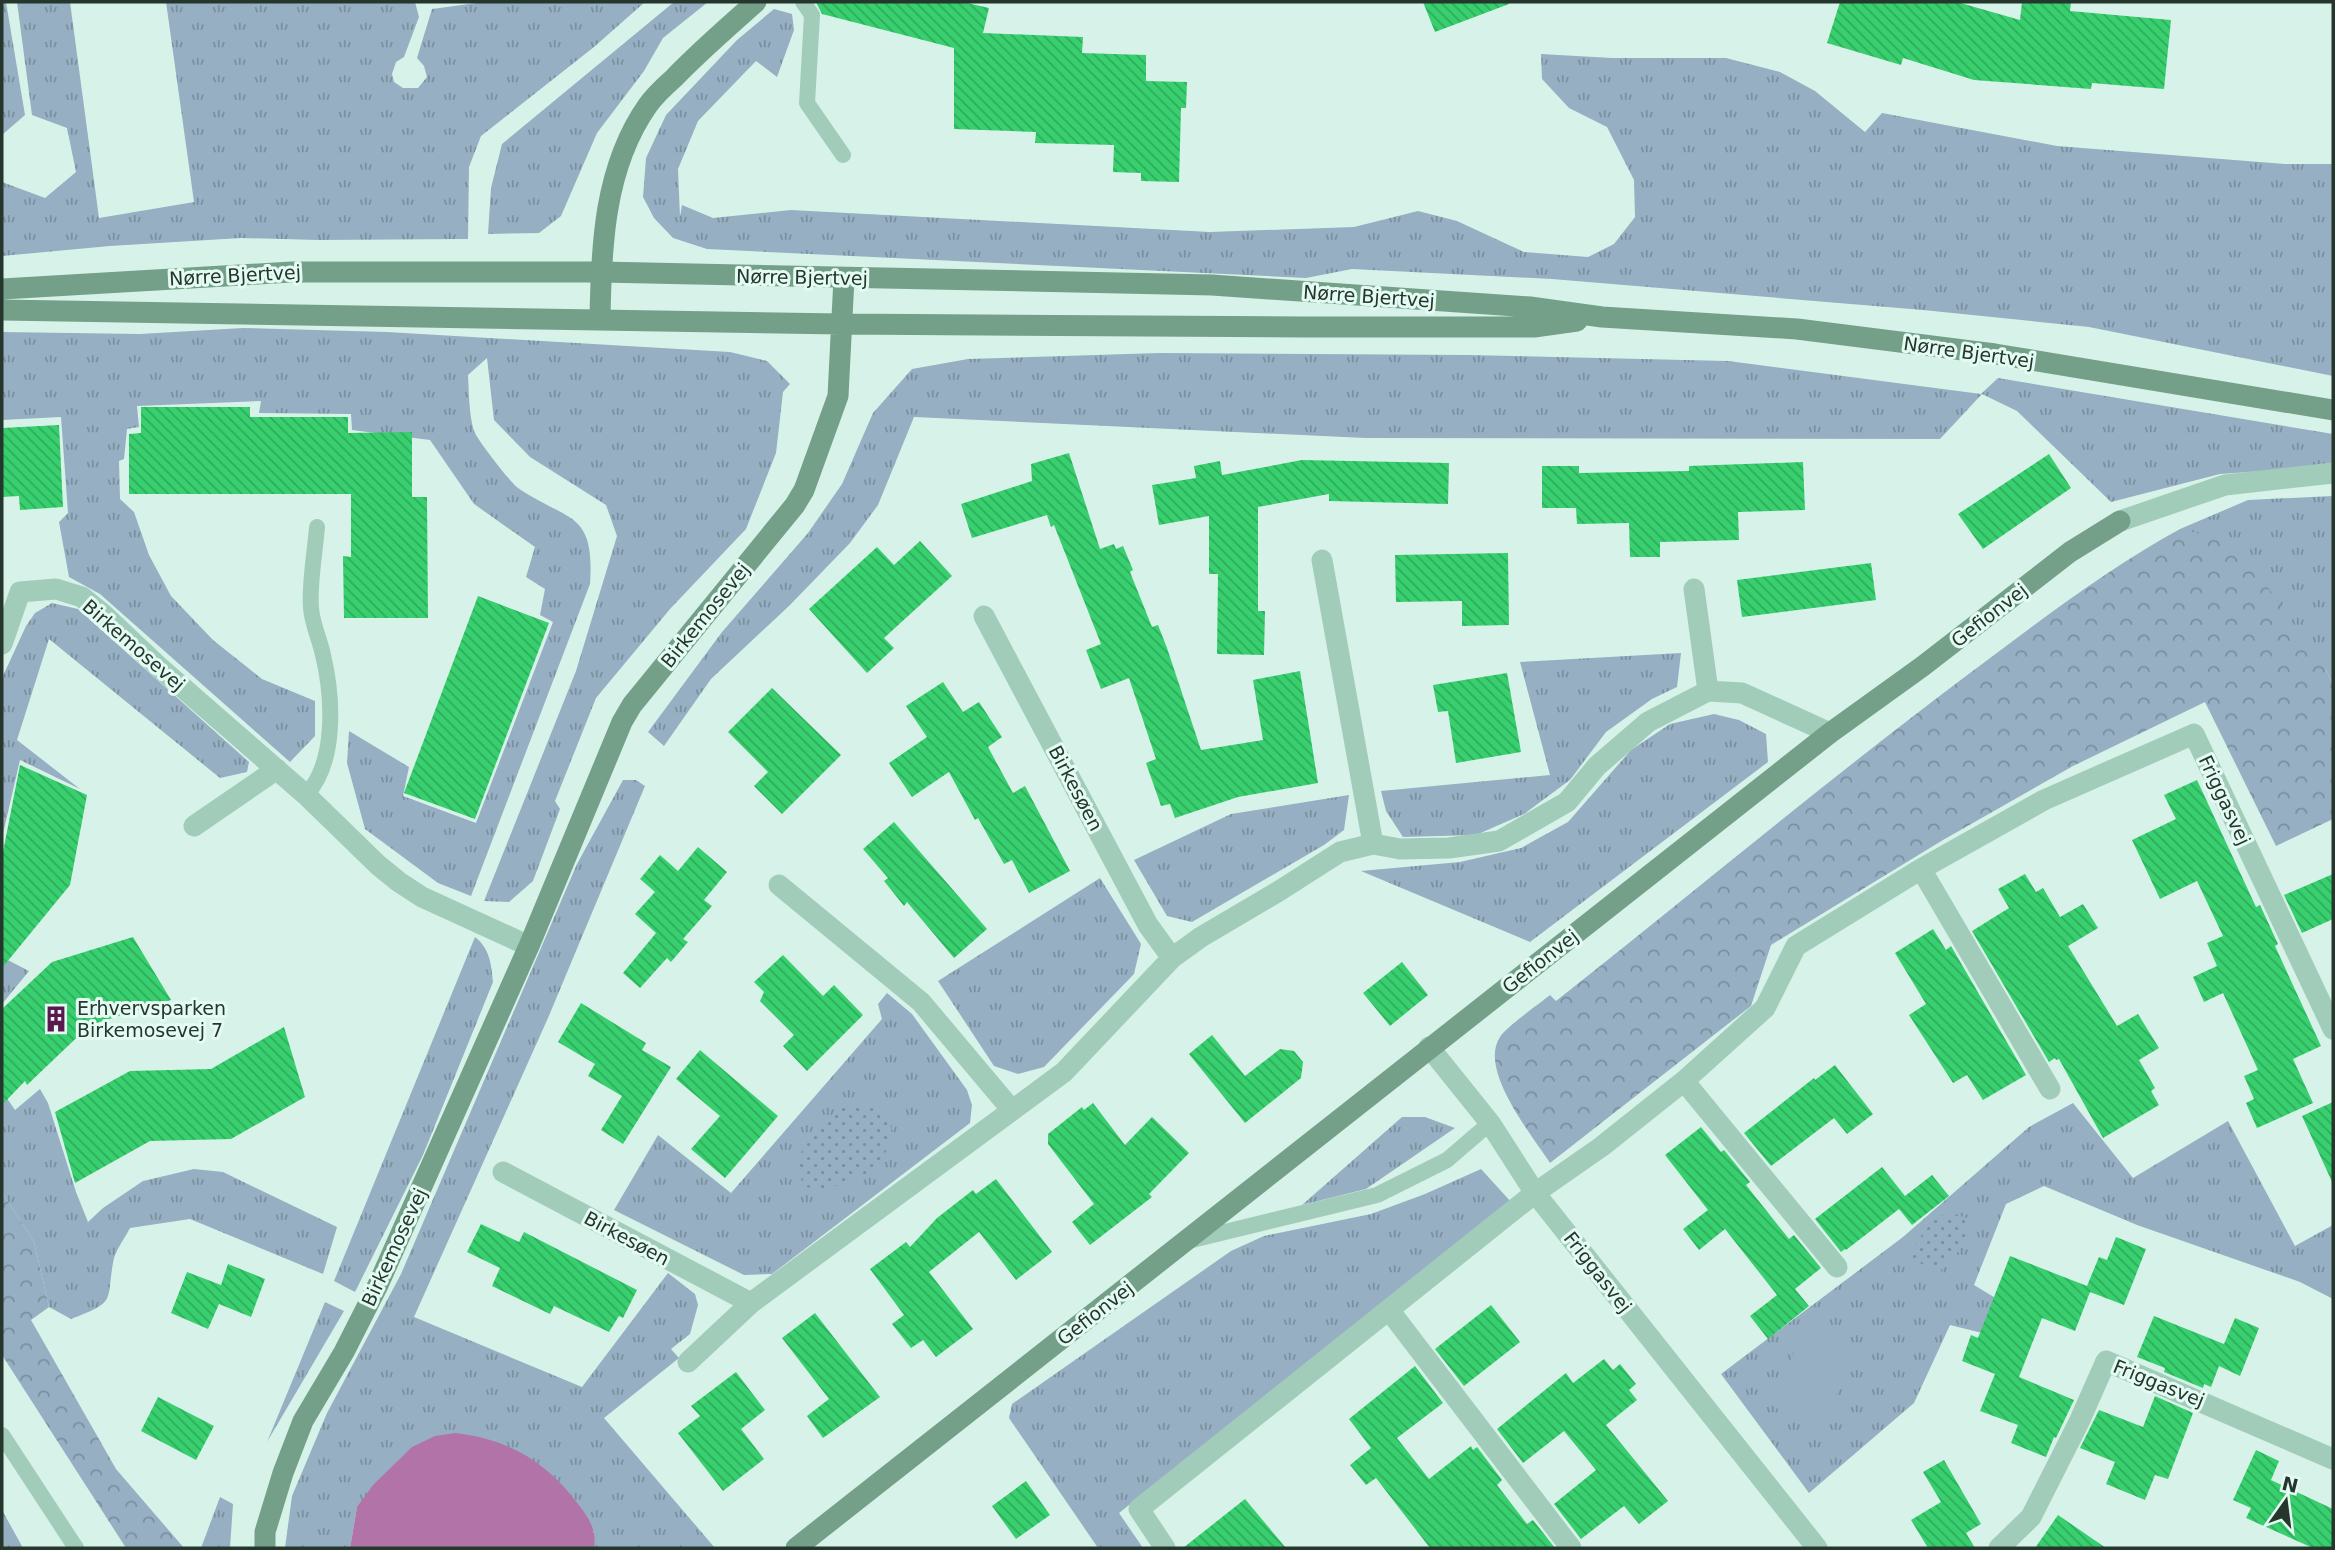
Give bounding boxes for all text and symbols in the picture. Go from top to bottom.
street label: Nørre Bjertvej [169,261,301,289]
street label: Nørre Bjertvej [736,265,868,289]
street label: Nørre Bjertvej [1302,280,1436,312]
street label: Nørre Bjertvej [1902,332,2036,372]
street label: Birkemosevej [656,558,754,672]
street label: Gefionvej [1947,579,2031,651]
street label: Birkemosevej [78,595,190,695]
street label: Birkesøen [1044,742,1108,834]
street label: Friggasvej [2195,752,2255,848]
street label: Gefionvej [1498,925,1582,997]
place label: Erhvervsparken Birkemosevej 7 [77,997,226,1041]
building icon: Erhvervsparken Birkemosevej 7 [41,1004,71,1034]
street label: Birkemosevej [357,1184,431,1310]
street label: Birkesøen [581,1206,673,1270]
street label: Friggasvej [1560,1227,1636,1317]
street label: Gefionvej [1053,1277,1137,1349]
street label: Friggasvej [2110,1355,2208,1411]
north arrow [2251,1466,2321,1536]
text: N [2280,1472,2300,1497]

